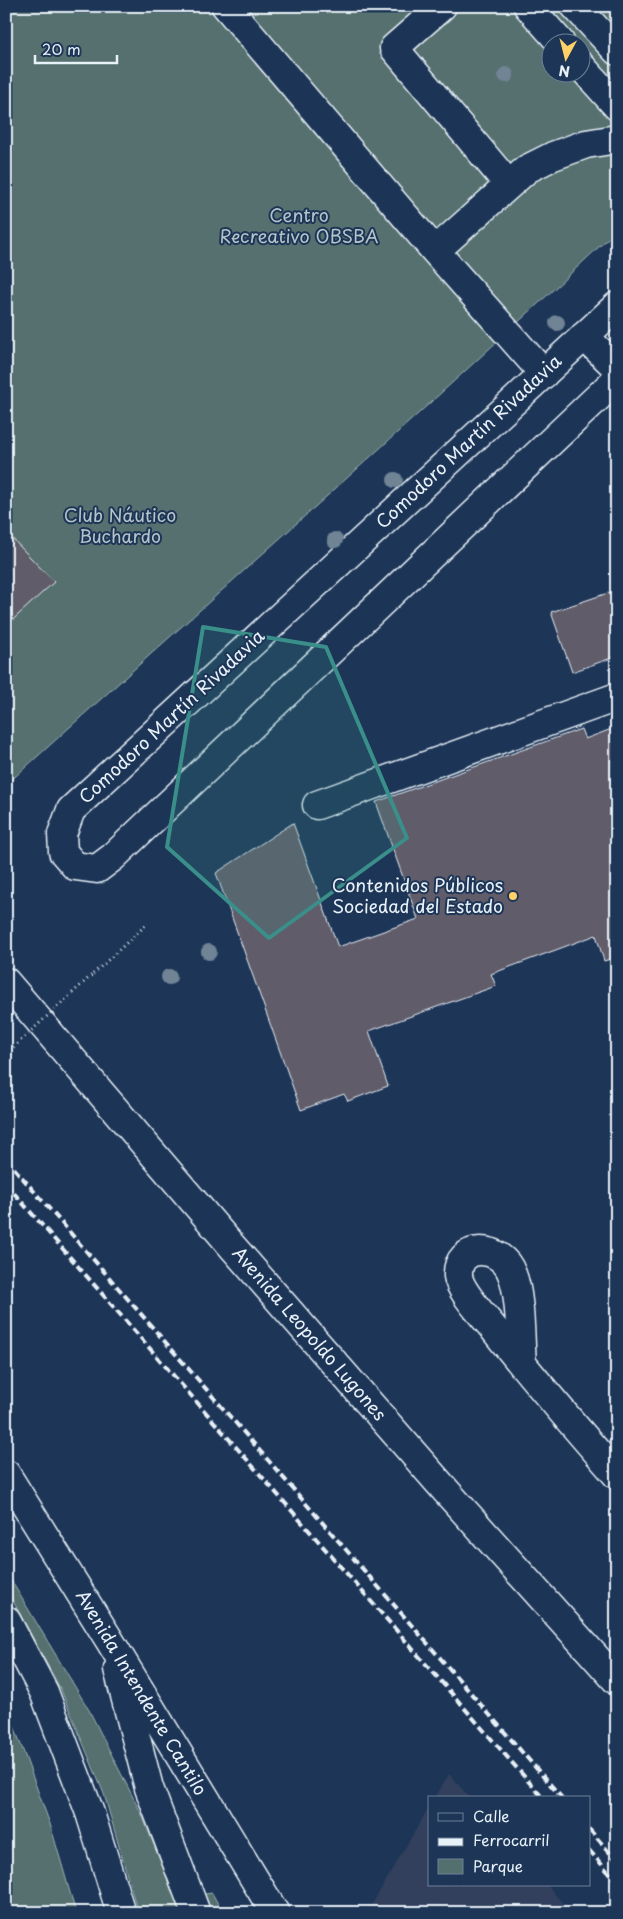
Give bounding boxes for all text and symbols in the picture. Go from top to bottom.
scale bar [35,32,118,64]
north arrow [540,32,590,82]
text: 20 m [42,37,81,60]
text: N [558,60,571,82]
park label: Centro Recreativo OBSBA [219,201,379,249]
street label: Comodoro Martín Rivadavia [369,347,567,534]
park label: Club Náutico Buchardo [64,501,176,549]
street label: Comodoro Martín Rivadavia [72,622,270,809]
place label: Contenidos Públicos Sociedad del Estado [332,871,503,919]
marker: Contenidos Públicos Sociedad del Estado [507,890,519,902]
street label: Avenida Leopoldo Lugones [227,1240,394,1426]
street label: Avenida Intendente Cantilo [70,1584,215,1800]
legend [428,1796,590,1886]
text: Calle [473,1804,510,1827]
text: Ferrocarril [473,1828,550,1851]
text: Parque [473,1854,523,1877]

